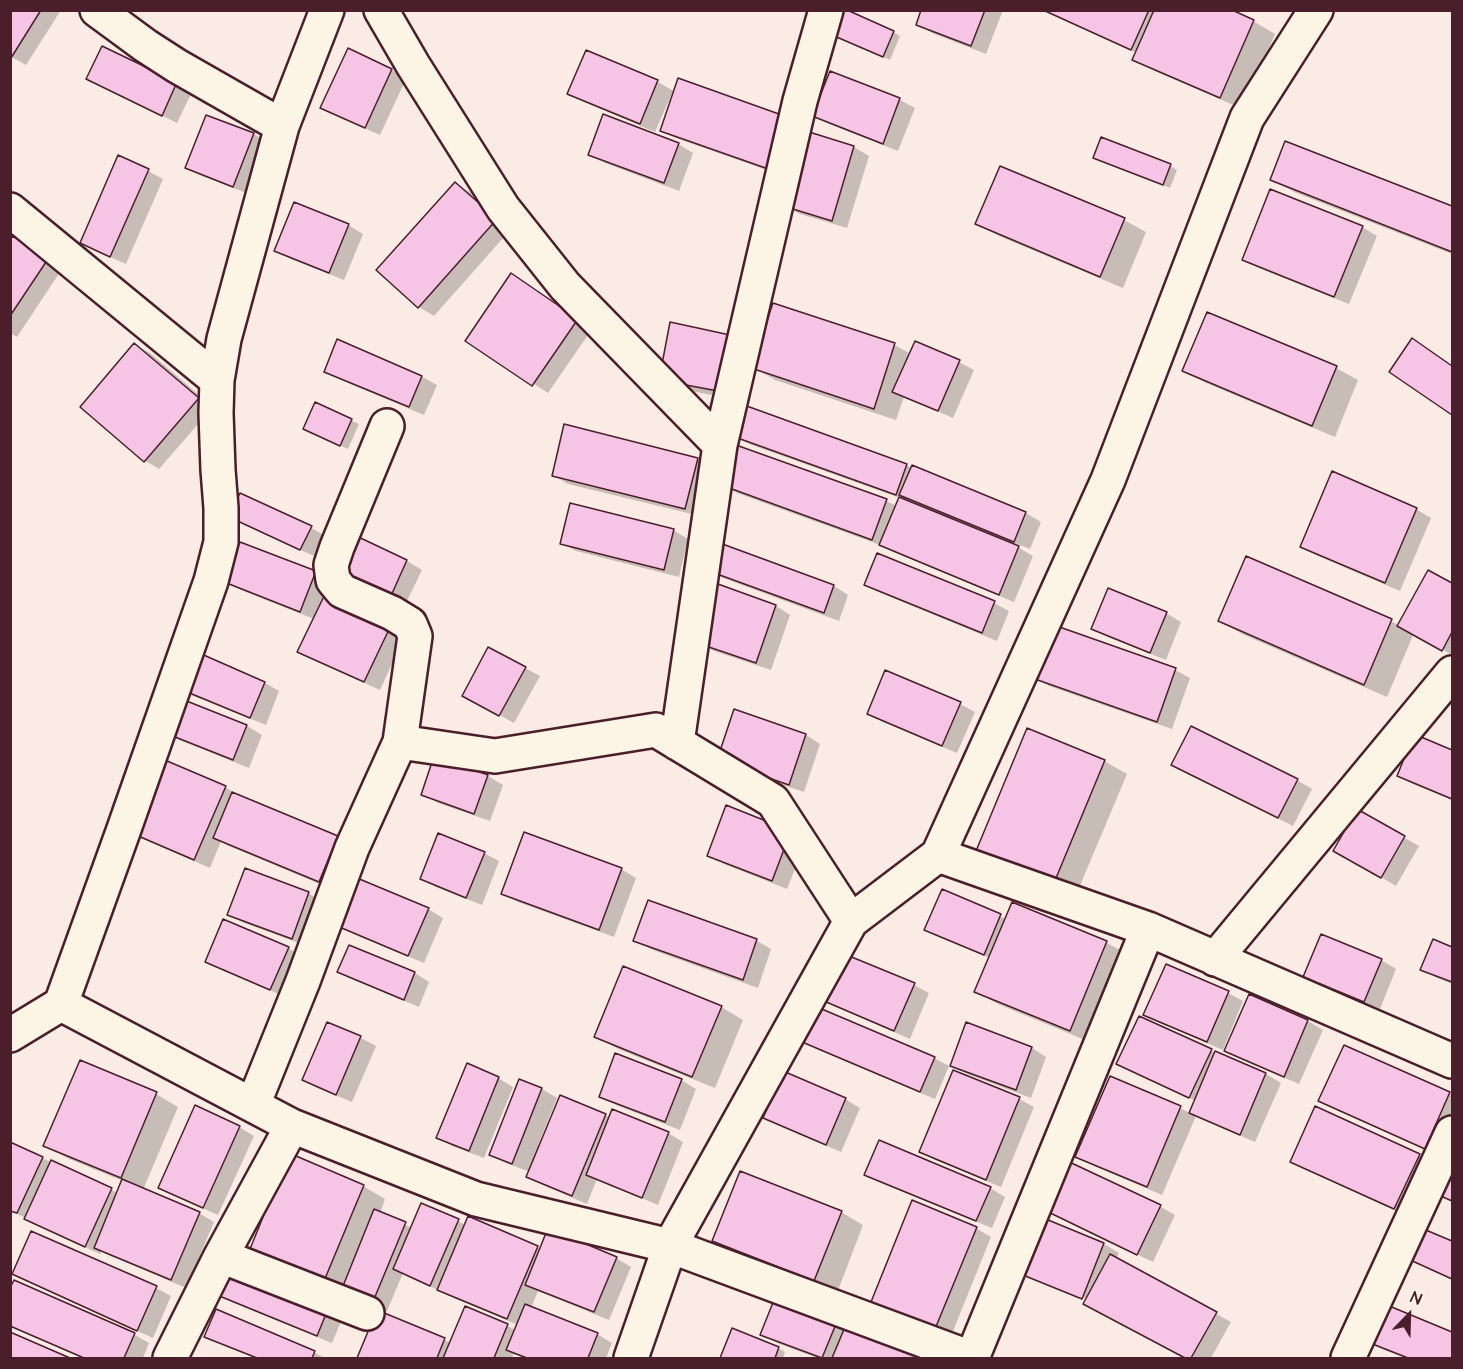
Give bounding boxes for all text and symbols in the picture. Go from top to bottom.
north arrow [1379,1285,1439,1345]
text: N [1407,1286,1425,1311]

